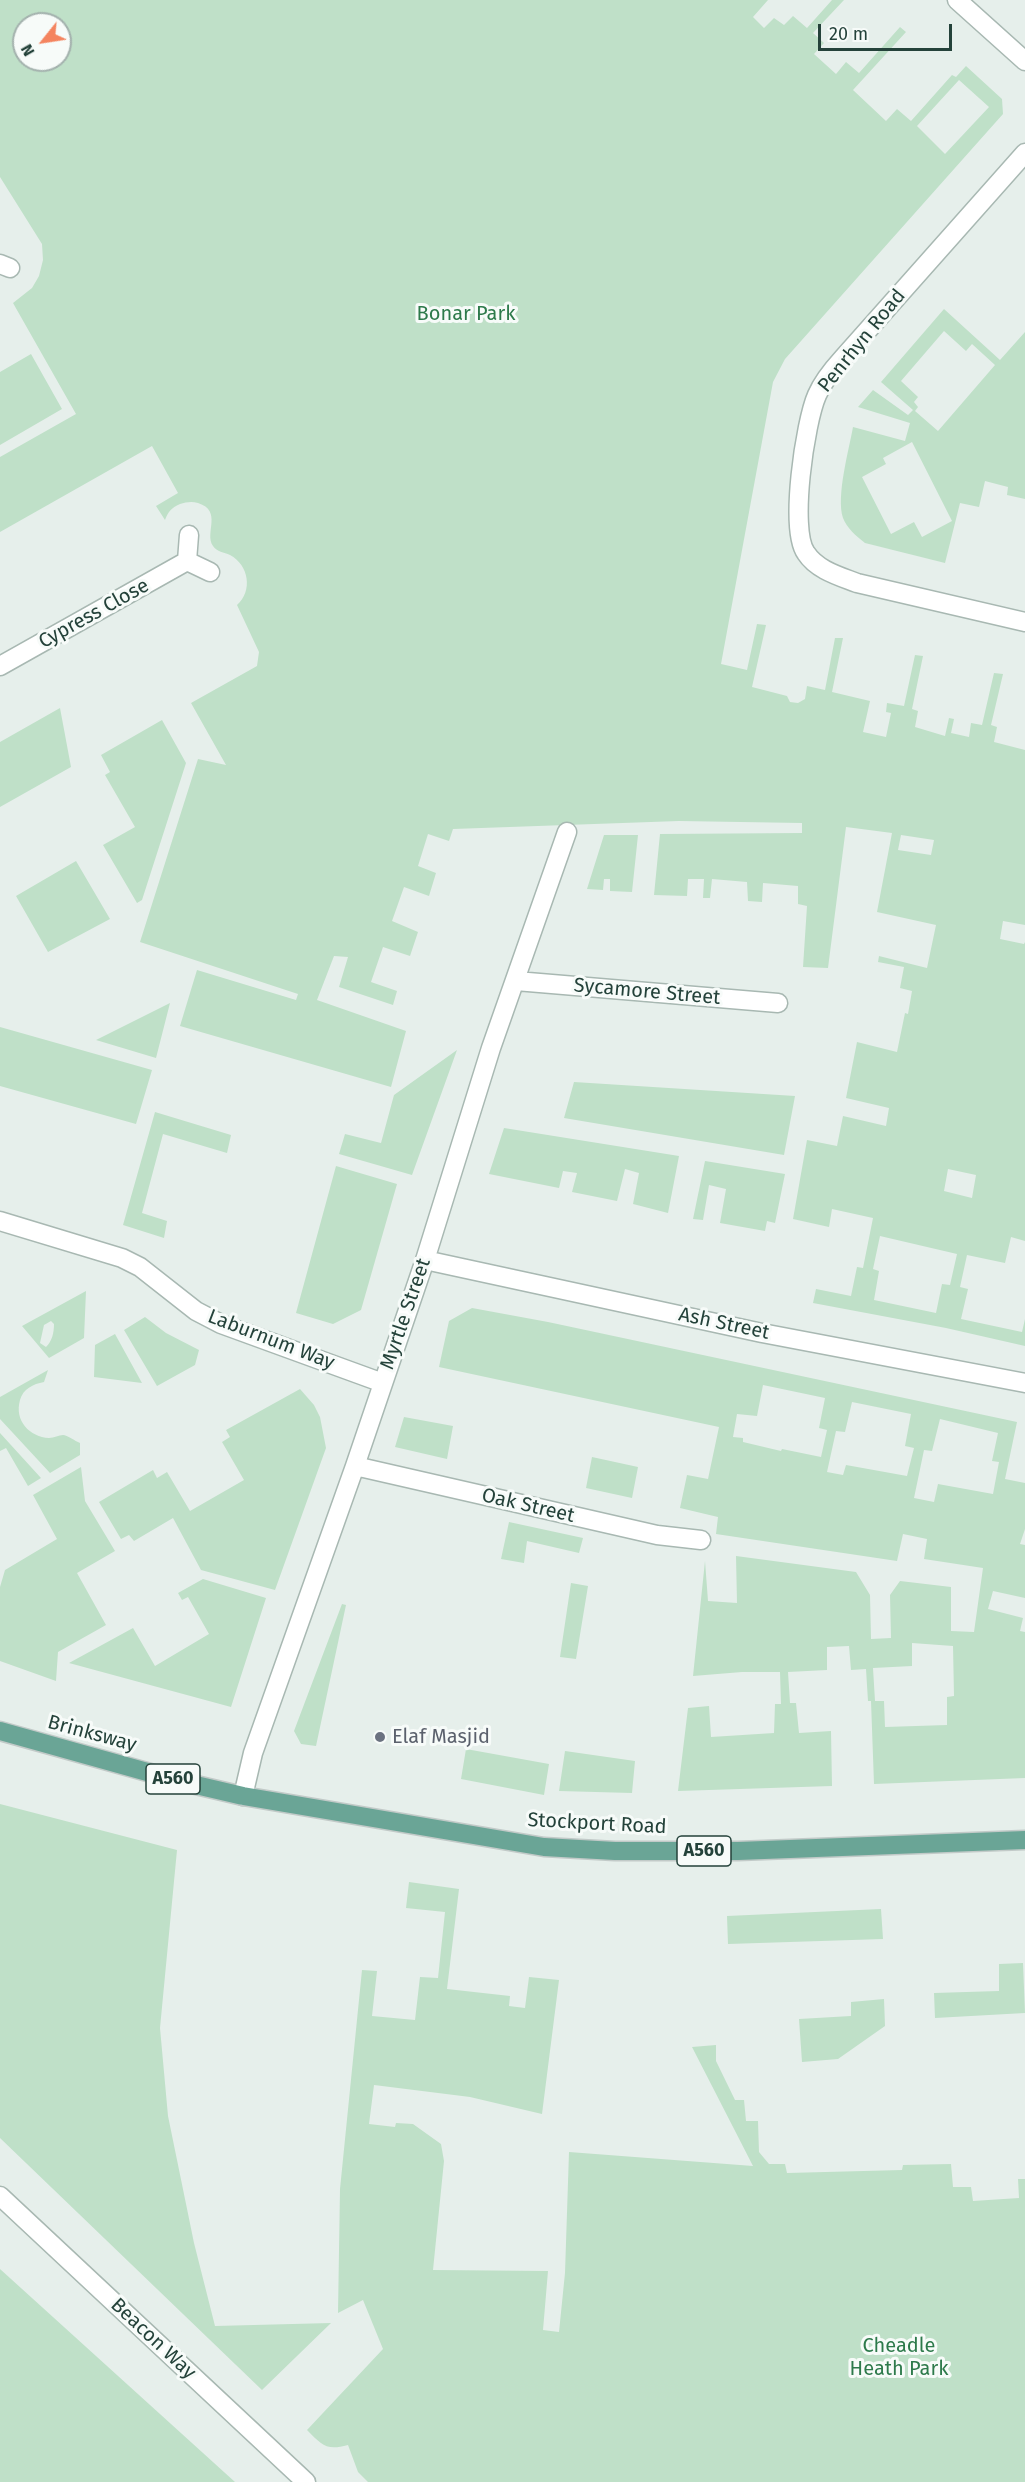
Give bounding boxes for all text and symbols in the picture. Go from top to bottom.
north arrow [12,12,72,72]
scale bar [821,12,954,50]
text: 20 m [829,23,868,45]
text: N [17,41,39,60]
street label: Penrhyn Road [813,285,911,397]
park label: Bonar Park [417,302,515,326]
street label: Cypress Close [35,574,153,654]
street label: Sycamore Street [573,974,721,1010]
street label: Myrtle Street [376,1255,436,1373]
street label: Ash Street [676,1303,772,1345]
street label: Laburnum Way [204,1305,338,1375]
street label: Oak Street [479,1484,577,1528]
street label: Brinksway [45,1711,139,1757]
place label: Elaf Masjid [392,1725,490,1749]
marker: Elaf Masjid [373,1730,387,1744]
road number: A560 [146,1764,200,1794]
street label: Stockport Road [527,1808,667,1840]
road number: A560 [677,1836,731,1866]
street label: Beacon Way [105,2293,201,2385]
park label: Cheadle Heath Park [850,2334,948,2381]

